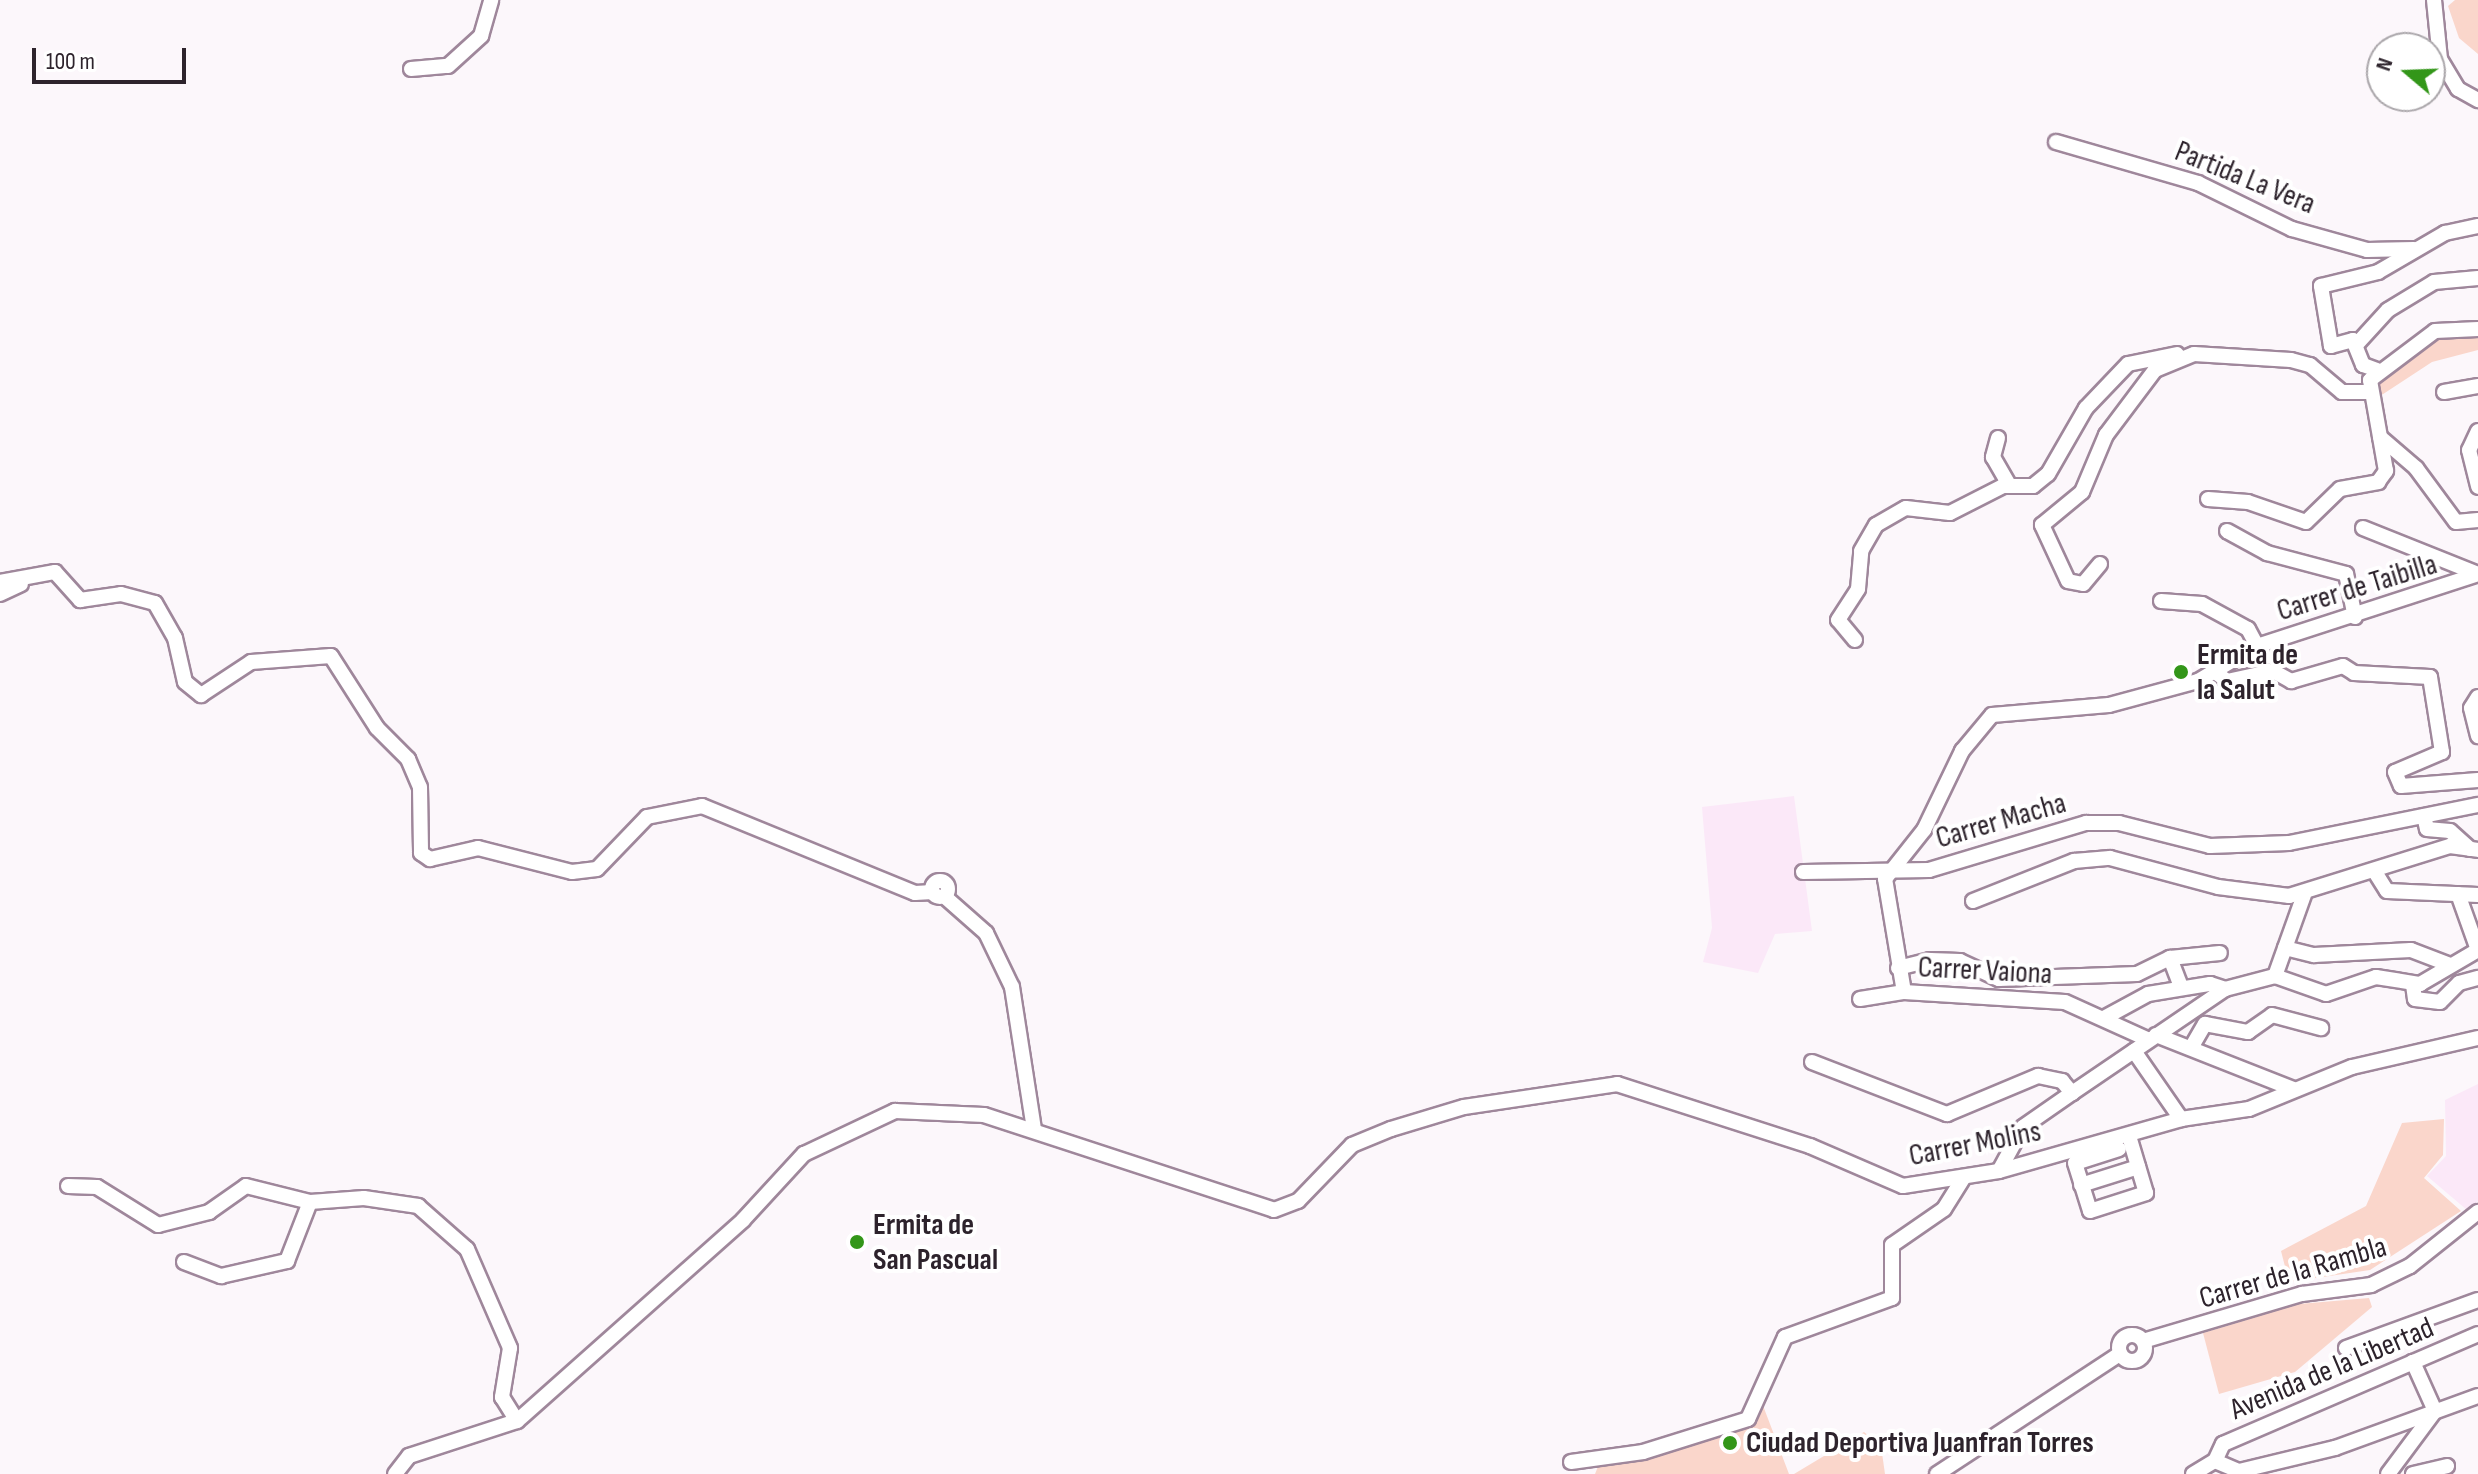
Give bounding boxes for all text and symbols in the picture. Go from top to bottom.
scale bar [36,32,190,82]
north arrow [2366,32,2446,112]
text: 100 m [46,47,95,76]
text: N [2370,55,2399,75]
street label: Partida La Vera [2170,134,2320,222]
street label: Carrer de Taibilla [2273,547,2441,629]
place label: Ermita de la Salut [2197,637,2298,708]
marker: Ermita de la Salut [2172,663,2190,681]
street label: Carrer Macha [1932,785,2070,857]
street label: Carrer Vaiona [1917,950,2053,992]
street label: Carrer Molins [1906,1114,2044,1174]
place label: Ermita de San Pascual [873,1207,998,1278]
street label: Carrer de la Rambla [2195,1229,2391,1317]
marker: Ermita de San Pascual [848,1233,866,1251]
street label: Avenida de la Libertad [2225,1310,2439,1428]
place label: Ciudad Deportiva Juanfran Torres [1746,1425,2094,1461]
marker: Ciudad Deportiva Juanfran Torres [1721,1434,1739,1452]

